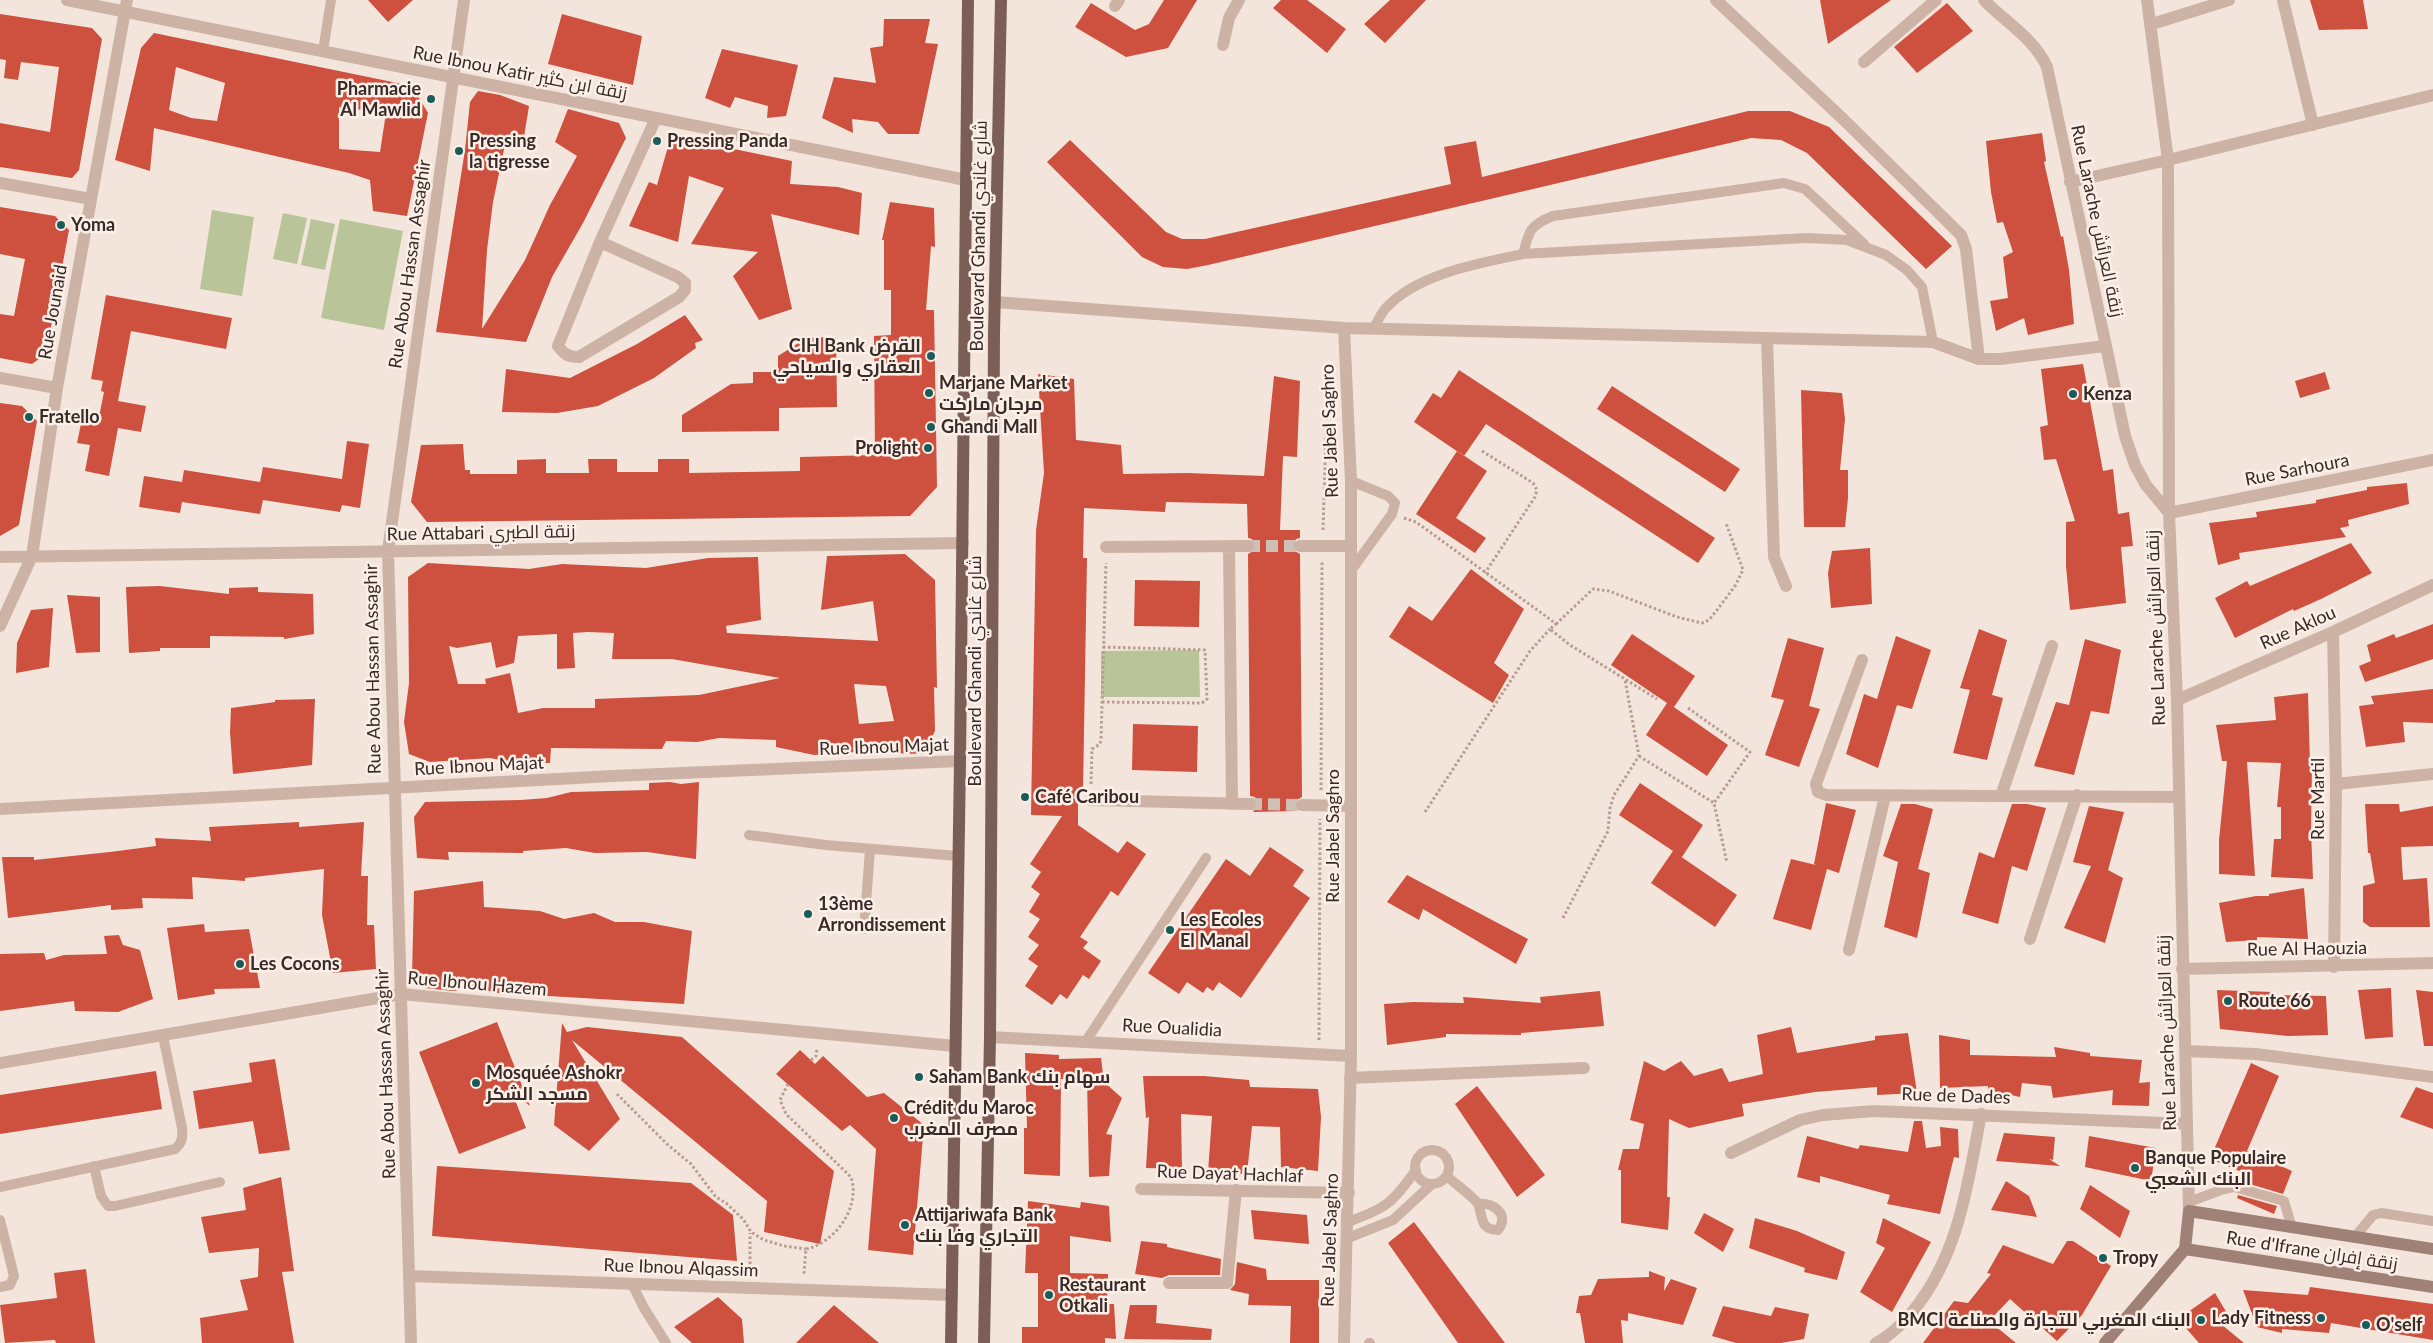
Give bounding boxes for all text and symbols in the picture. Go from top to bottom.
street label: Rue Ibnou Katir زنقة ابن كثير [411,42,629,104]
place label: Pharmacie Al Mawlid [337,78,421,120]
marker: Pharmacie Al Mawlid [425,93,437,105]
street label: Boulevard Ghandi شارع غاندي [966,120,992,352]
street label: Rue Larache زنقة العرائش [2066,123,2128,319]
place label: Pressing la tigresse [469,130,550,172]
place label: Pressing Panda [667,130,788,152]
marker: Pressing Panda [651,135,663,147]
marker: Pressing la tigresse [453,145,465,157]
street label: Rue Abou Hassan Assaghir [385,158,435,370]
place label: Yoma [71,214,115,236]
marker: Yoma [55,219,67,231]
street label: Rue Jounaid [34,263,72,361]
place label: CIH Bank القرض العقاري والسياحي [773,335,921,378]
marker: CIH Bank القرض العقاري والسياحي [925,350,937,362]
street label: Rue Jabel Saghro [1317,364,1343,498]
place label: Marjane Market مرجان ماركت [939,372,1067,414]
place label: Kenza [2083,383,2132,405]
marker: Marjane Market مرجان ماركت [923,387,935,399]
marker: Kenza [2067,388,2079,400]
place label: Fratello [39,406,100,428]
marker: Fratello [23,411,35,423]
place label: Ghandi Mall [941,416,1037,438]
marker: Ghandi Mall [925,421,937,433]
place label: Prolight [855,437,918,459]
marker: Prolight [922,442,934,454]
street label: Rue Sarhoura [2243,449,2351,491]
street label: Rue Attabari زنقة الطبري [387,521,575,545]
street label: Rue Larache زنقة العرائش [2142,530,2170,726]
street label: Boulevard Ghandi شارع غاندي [964,555,986,787]
street label: Rue Abou Hassan Assaghir [360,563,386,775]
street label: Rue Aklou [2257,602,2339,654]
street label: Rue Ibnou Majat [819,734,949,760]
street label: Rue Ibnou Majat [414,752,544,780]
street label: Rue Martil [2307,758,2329,840]
street label: Rue Jabel Saghro [1322,769,1344,903]
place label: Café Caribou [1035,786,1139,808]
marker: Café Caribou [1019,791,1031,803]
place label: 13ème Arrondissement [818,893,946,936]
marker: 13ème Arrondissement [802,908,814,920]
place label: Les Ecoles El Manal [1180,909,1262,952]
marker: Les Ecoles El Manal [1164,924,1176,936]
street label: Rue Larache زنقة العرائش [2153,935,2181,1131]
street label: Rue Al Haouzia [2247,937,2367,961]
place label: Les Cocons [250,953,340,975]
marker: Les Cocons [234,958,246,970]
street label: Rue Ibnou Hazem [407,967,547,1001]
street label: Rue Abou Hassan Assaghir [372,968,400,1180]
place label: Route 66 [2238,990,2311,1012]
marker: Route 66 [2222,995,2234,1007]
street label: Rue Oualidia [1121,1015,1223,1041]
place label: Mosquée Ashokr مسجد الشكر [486,1062,622,1104]
place label: Saham Bank سهام بنك [929,1066,1110,1088]
marker: Saham Bank سهام بنك [913,1071,925,1083]
marker: Mosquée Ashokr مسجد الشكر [470,1077,482,1089]
street label: Rue de Dades [1901,1083,2011,1109]
place label: Crédit du Maroc مصرف المغرب [904,1097,1034,1140]
marker: Crédit du Maroc مصرف المغرب [888,1112,900,1124]
place label: Banque Populaire البنك الشعبي [2145,1147,2286,1190]
street label: Rue Dayat Hachlaf [1156,1161,1304,1187]
marker: Banque Populaire البنك الشعبي [2129,1162,2141,1174]
street label: Rue Jabel Saghro [1317,1173,1343,1307]
place label: Attijariwafa Bank التجاري وفا بنك [915,1204,1053,1246]
marker: Attijariwafa Bank التجاري وفا بنك [899,1219,911,1231]
street label: Rue d'Ifrane زنقة إفران [2225,1227,2399,1275]
place label: Tropy [2113,1247,2158,1269]
marker: Tropy [2097,1252,2109,1264]
street label: Rue Ibnou Alqassim [603,1255,759,1281]
place label: Restaurant Otkali [1059,1274,1146,1316]
marker: Restaurant Otkali [1043,1289,1055,1301]
place label: Lady Fitness [2211,1307,2311,1329]
place label: BMCI البنك المغربي للتجارة والصناعة [1898,1309,2191,1331]
marker: Lady Fitness [2315,1312,2327,1324]
marker: BMCI البنك المغربي للتجارة والصناعة [2195,1314,2207,1326]
place label: O'self [2376,1314,2423,1336]
marker: O'self [2360,1319,2372,1331]

